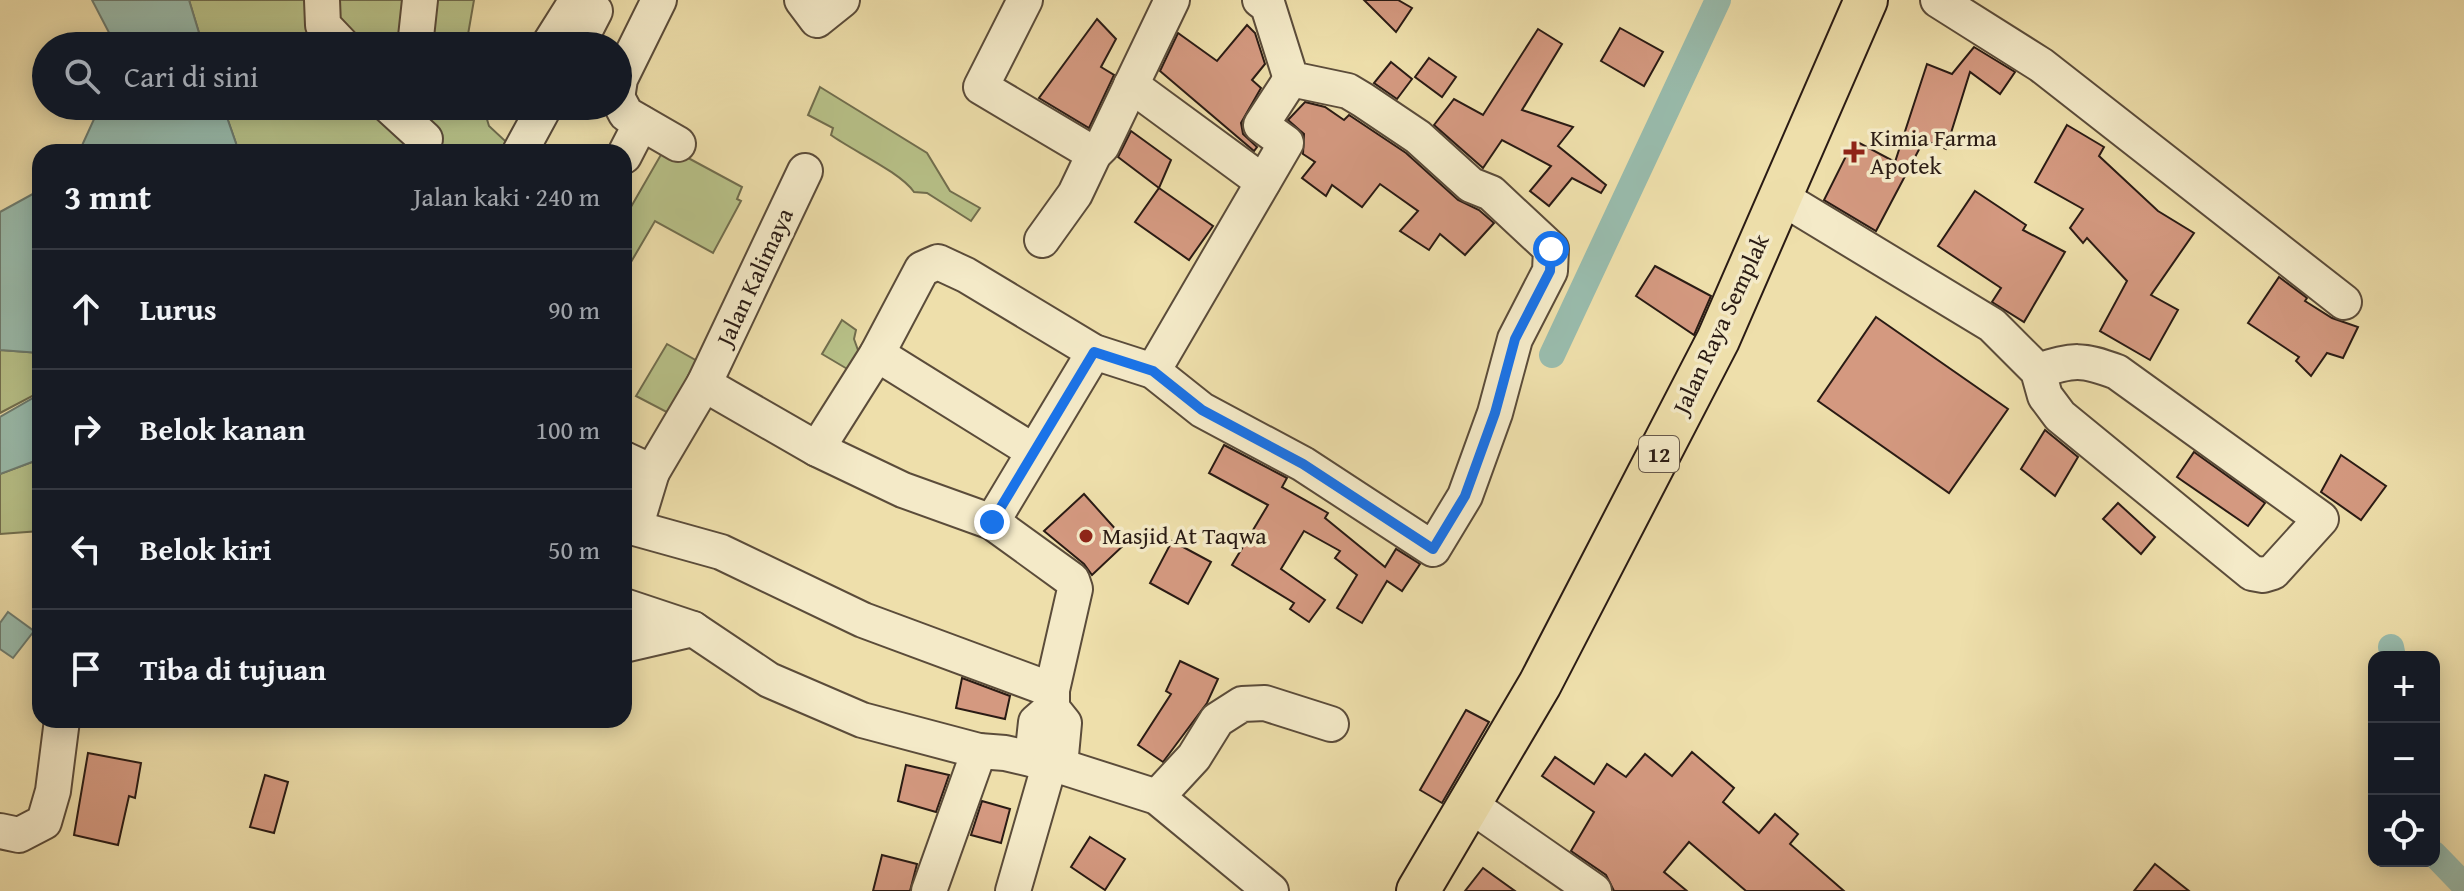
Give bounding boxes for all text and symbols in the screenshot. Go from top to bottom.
search box [32,32,632,120]
icon: search [60,54,104,98]
text: Cari di sini [124,54,259,98]
place label: Kimia Farma Apotek [1870,120,1998,183]
marker: Kimia Farma Apotek [1845,143,1863,161]
text: 3 mnt [64,172,151,221]
text: Jalan kaki · 240 m [413,177,600,216]
street label: Jalan Kalimaya [706,201,802,354]
street label: Jalan Raya Semplak [1662,227,1778,422]
route start [1533,231,1569,267]
icon: ahead [64,287,108,331]
text: Lurus [140,287,217,331]
text: 90 m [548,290,600,329]
icon: right [64,407,108,451]
text: Belok kanan [140,407,305,451]
text: 100 m [535,410,600,449]
road number: 12 [1639,436,1679,472]
route end [974,504,1010,540]
place label: Masjid At Taqwa [1102,518,1267,553]
icon: left [64,527,108,571]
text: Belok kiri [140,527,272,571]
marker: Masjid At Taqwa [1077,527,1095,545]
text: 50 m [548,530,600,569]
icon: arrive [64,647,108,691]
text: Tiba di tujuan [140,647,326,691]
map controls [2368,651,2440,867]
button: + [2368,651,2440,723]
button: − [2368,723,2440,795]
button: locate [2368,795,2440,867]

